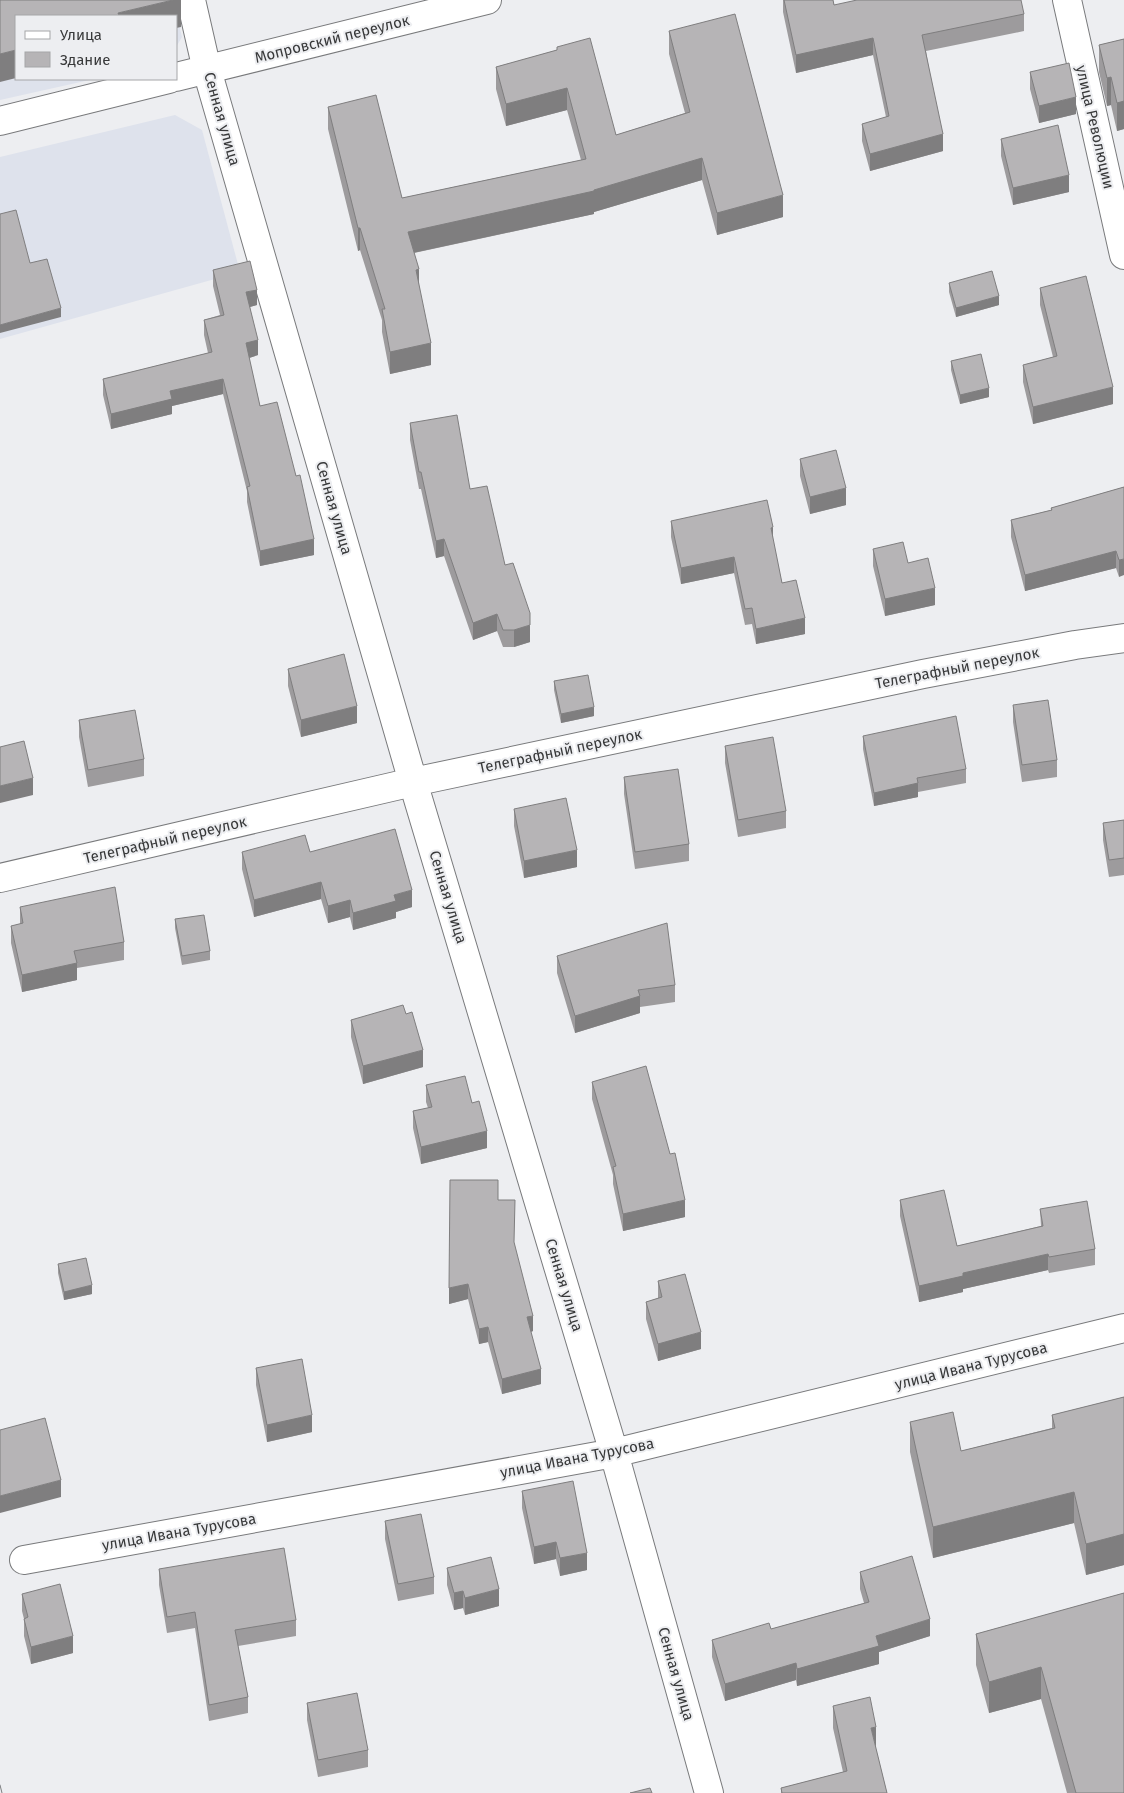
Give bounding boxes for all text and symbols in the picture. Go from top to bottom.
street label: Мопровский переулок [253,11,411,67]
legend [15,15,178,80]
text: Улица [60,26,102,44]
text: Здание [60,51,110,69]
street label: улица Революции [1072,63,1118,191]
street label: Сенная улица [200,70,244,168]
street label: Сенная улица [312,459,356,557]
street label: Телеграфный переулок [873,643,1041,693]
street label: Телеграфный переулок [477,725,644,777]
street label: Телеграфный переулок [82,812,248,868]
street label: Сенная улица [425,848,471,946]
street label: Сенная улица [541,1236,587,1334]
street label: улица Ивана Турусова [893,1338,1049,1394]
street label: улица Ивана Турусова [499,1434,655,1482]
street label: улица Ивана Турусова [100,1510,258,1554]
street label: Сенная улица [654,1625,698,1723]

